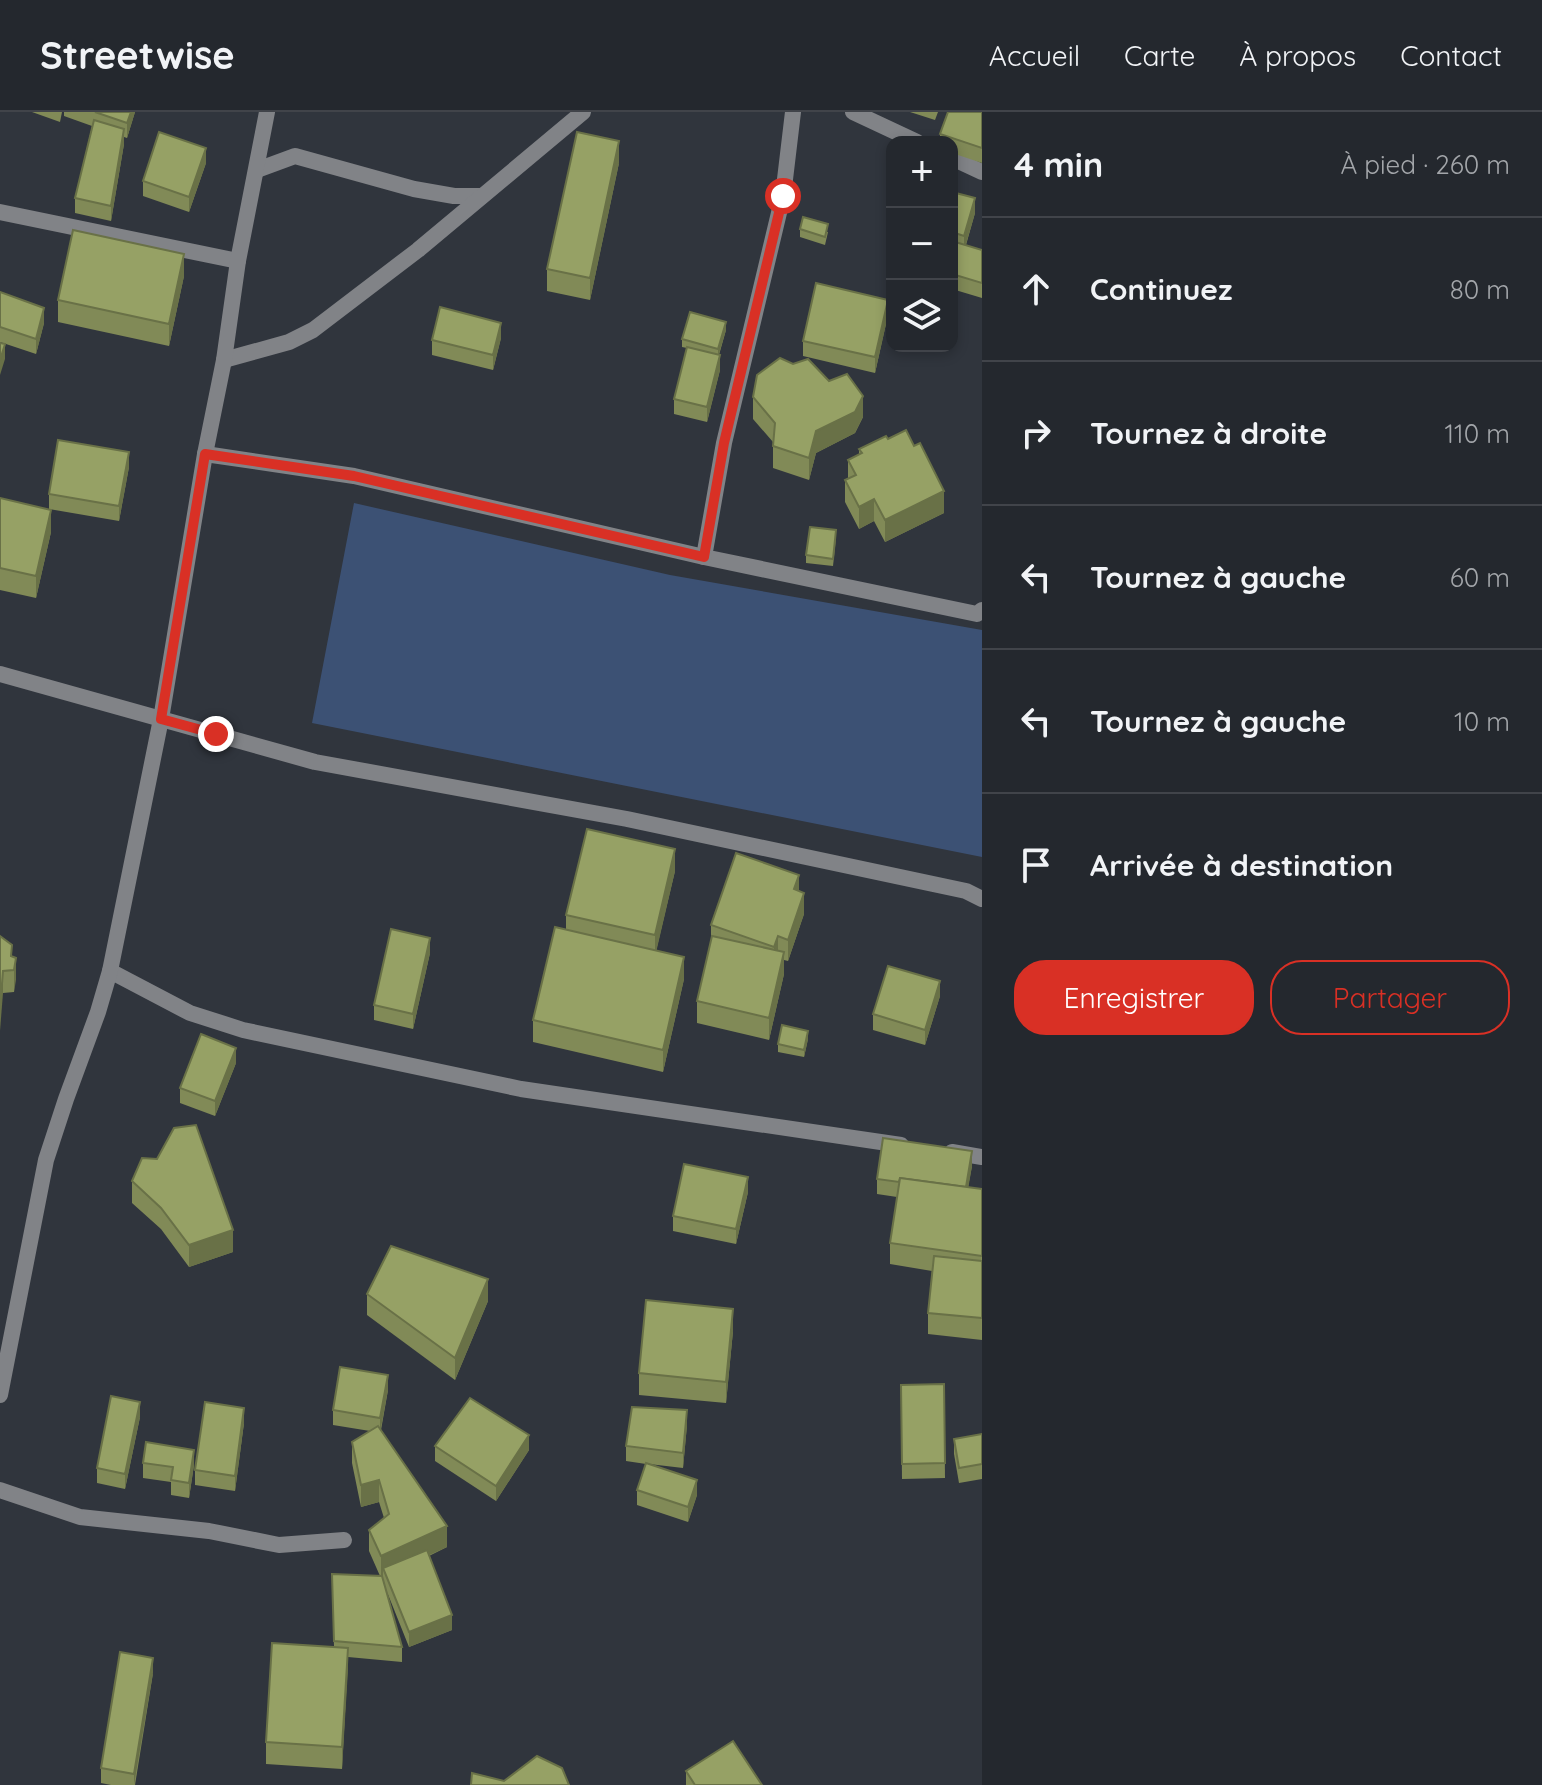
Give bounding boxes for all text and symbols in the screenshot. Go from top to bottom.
text: Streetwise [40,31,235,79]
text: Accueil [989,38,1080,73]
text: Carte [1124,38,1195,73]
text: À propos [1239,38,1356,73]
text: Contact [1400,38,1502,73]
map controls [886,136,958,352]
button: + [886,136,958,208]
text: 4 min [1014,143,1103,186]
text: À pied · 260 m [1340,148,1510,181]
route start [765,178,801,214]
button: − [886,208,958,280]
icon: ahead [1014,267,1058,311]
text: Continuez [1090,270,1232,308]
text: 80 m [1450,273,1510,306]
button: layers [886,280,958,352]
icon: right [1014,411,1058,455]
text: Tournez à droite [1090,414,1327,452]
text: 110 m [1444,417,1510,450]
icon: left [1014,555,1058,599]
text: Tournez à gauche [1090,558,1346,596]
text: 60 m [1450,561,1510,594]
icon: left [1014,699,1058,743]
text: Tournez à gauche [1090,702,1346,740]
text: 10 m [1454,705,1510,738]
route end [198,716,234,752]
icon: arrive [1014,843,1058,887]
text: Arrivée à destination [1090,846,1393,884]
button: Enregistrer [1014,960,1254,1035]
button: Partager [1270,960,1510,1035]

